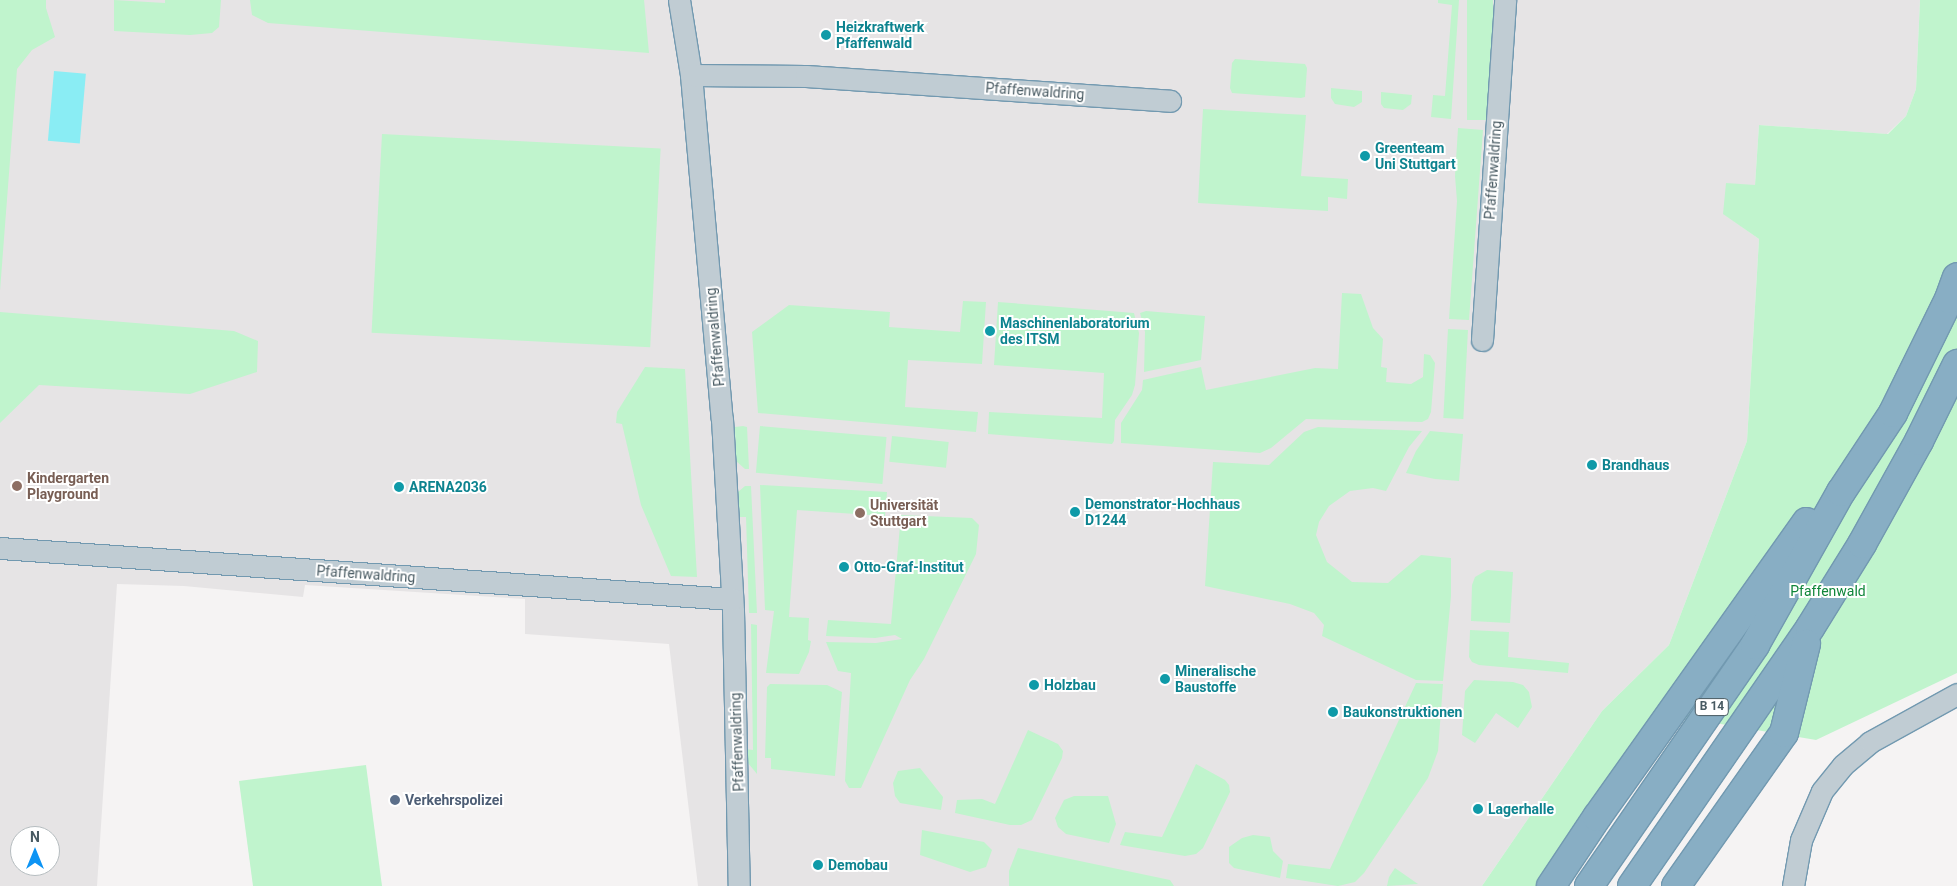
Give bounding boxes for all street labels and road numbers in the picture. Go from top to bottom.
street label: Pfaffenwaldring [985,79,1085,103]
street label: Pfaffenwaldring [1481,120,1505,220]
street label: Pfaffenwaldring [702,287,728,387]
street label: Pfaffenwaldring [316,562,416,586]
street label: Pfaffenwaldring [727,692,747,792]
road number: B 14 [1694,698,1730,716]

